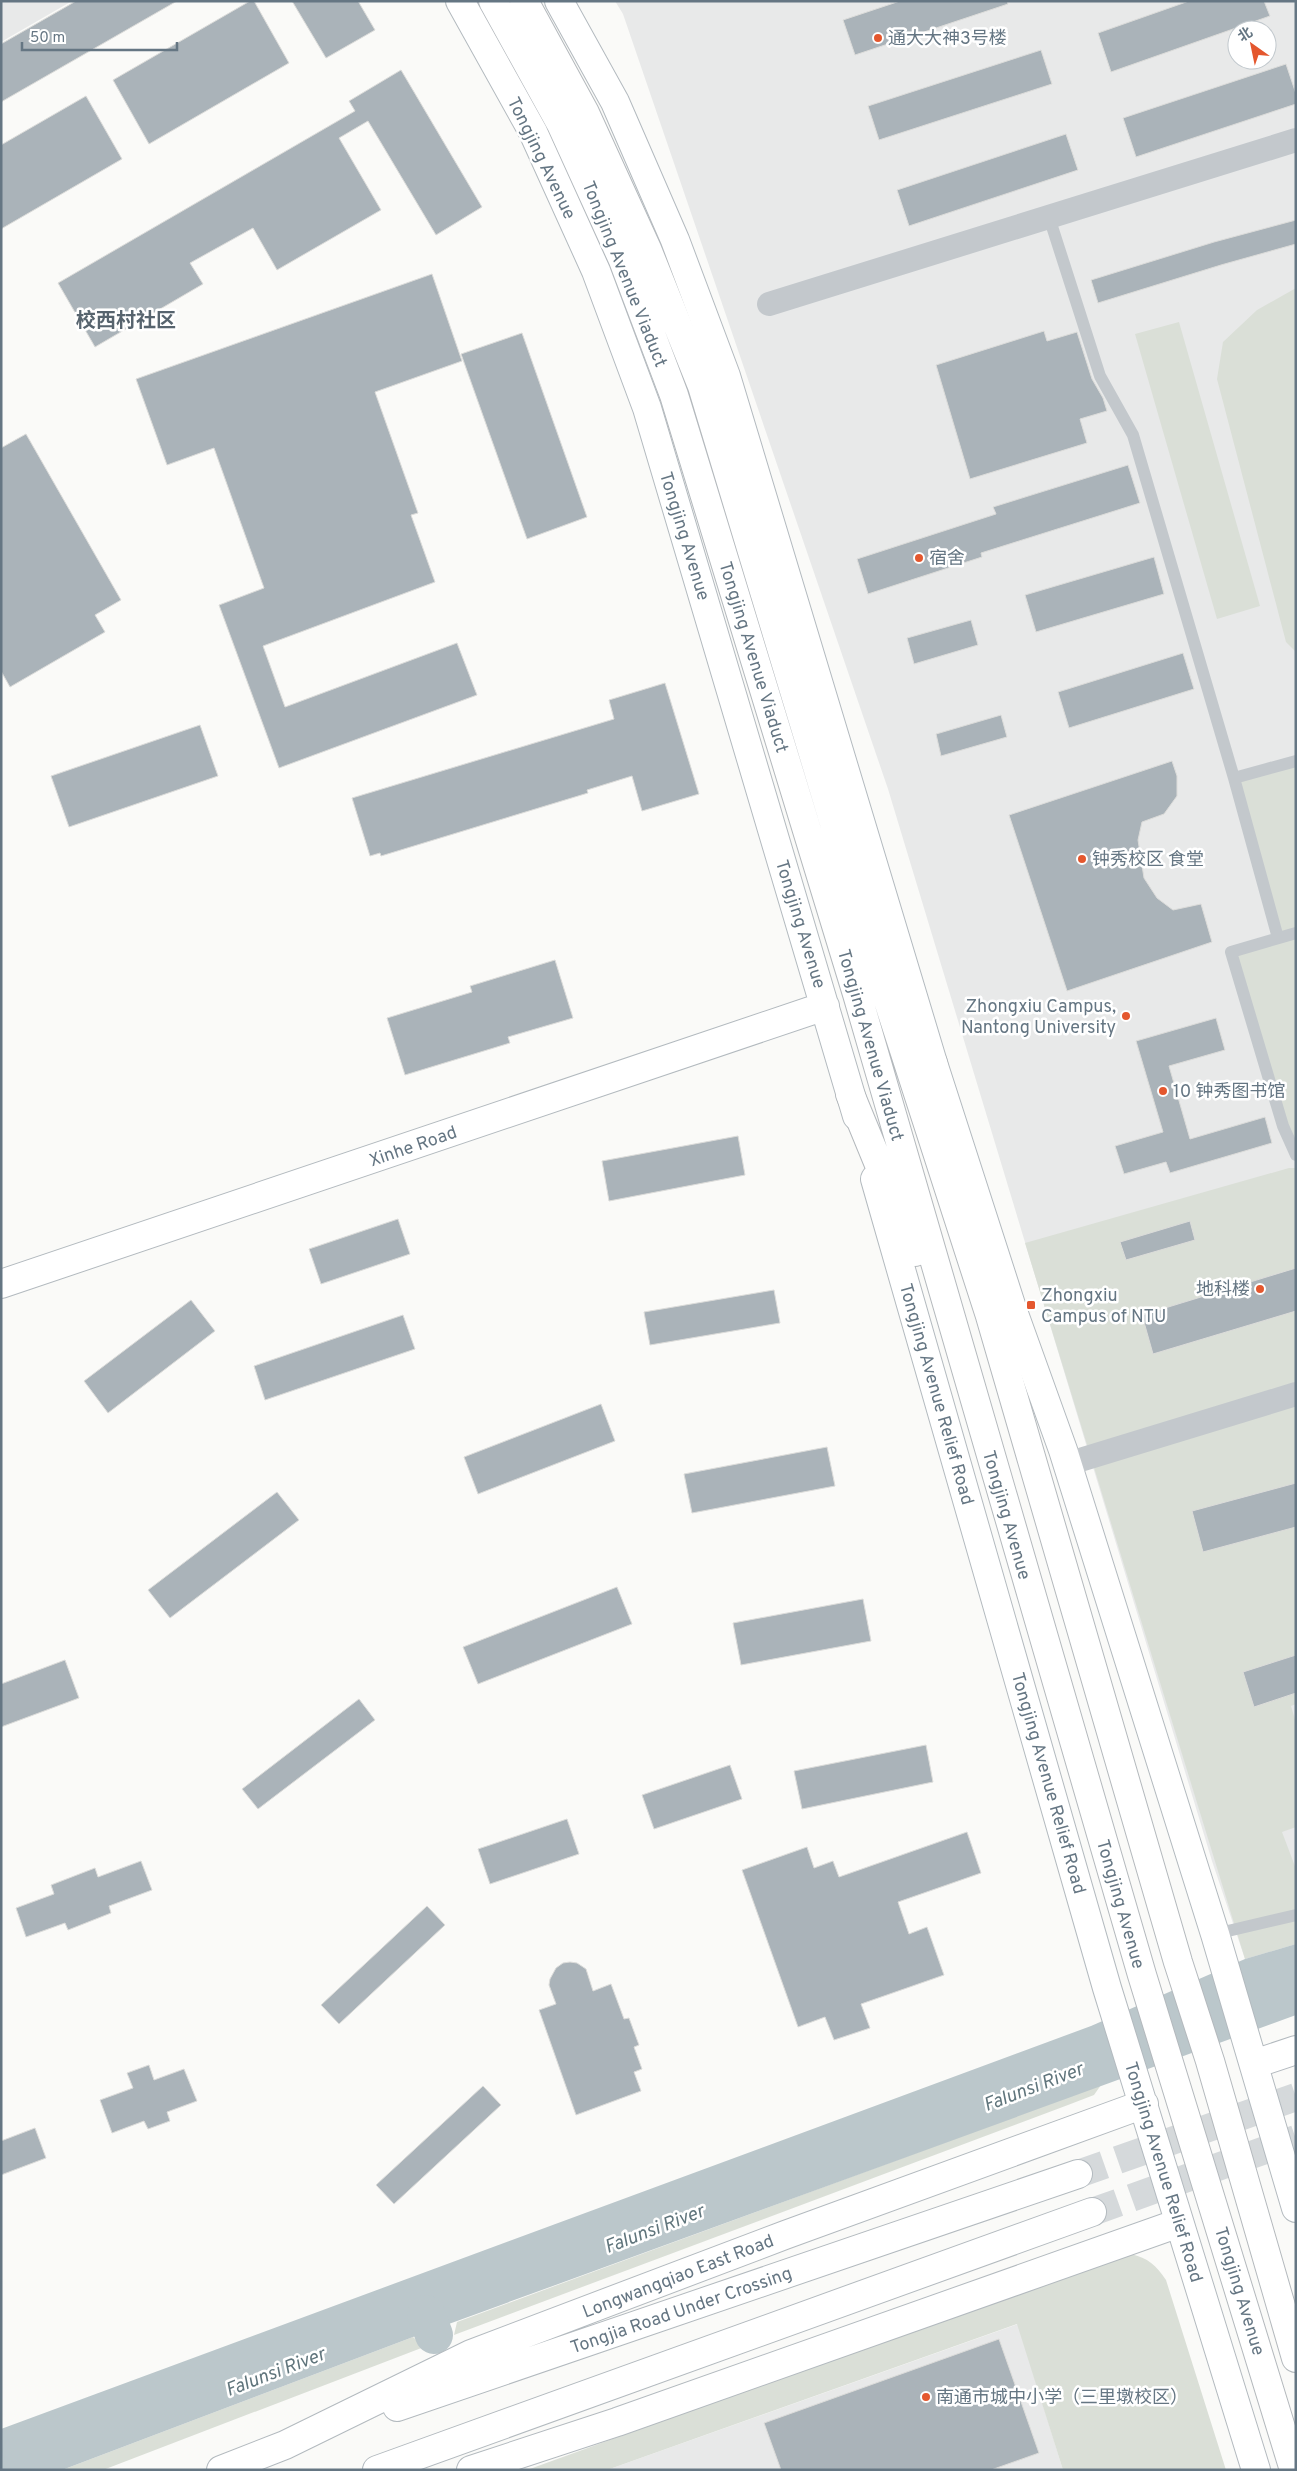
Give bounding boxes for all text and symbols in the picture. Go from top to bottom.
scale bar [22,20,178,52]
north arrow [1227,20,1277,70]
text: 北 [1235,24,1256,46]
place label: 通大大神3号楼 [888,28,1007,51]
text: 50 m [30,29,65,48]
marker: 通大大神3号楼 [872,32,884,44]
street label: Tongjing Avenue [501,94,580,224]
street label: Tongjing Avenue Viaduct [576,178,671,371]
district label: 校西村社区 [76,309,176,335]
street label: Tongjing Avenue [653,469,714,604]
place label: 宿舍 [929,548,965,571]
marker: 宿舍 [913,552,925,564]
street label: Tongjing Avenue Viaduct [713,559,793,756]
place label: 钟秀校区 食堂 [1092,849,1204,872]
marker: 钟秀校区 食堂 [1076,853,1088,865]
street label: Tongjing Avenue [769,857,830,992]
street label: Tongjing Avenue Viaduct [831,947,908,1144]
place label: Zhongxiu Campus, Nantong University [961,996,1116,1040]
marker: Zhongxiu Campus, Nantong University [1120,1010,1132,1022]
place label: 10 钟秀图书馆 [1173,1081,1286,1104]
marker: 10 钟秀图书馆 [1157,1085,1169,1097]
street label: Xinhe Road [367,1122,460,1173]
place label: 地科楼 [1196,1279,1250,1302]
street label: Tongjing Avenue Relief Road [893,1281,978,1508]
marker: 地科楼 [1254,1283,1266,1295]
place label: Zhongxiu Campus of NTU [1041,1285,1166,1329]
marker: Zhongxiu Campus of NTU [1025,1299,1037,1311]
street label: Tongjing Avenue [976,1448,1035,1583]
street label: Tongjing Avenue Relief Road [1005,1670,1090,1897]
street label: Tongjing Avenue [1090,1837,1149,1972]
water label: Falunsi River [980,2057,1089,2118]
street label: Tongjing Avenue Relief Road [1118,2059,1207,2285]
water label: Falunsi River [601,2199,710,2260]
street label: Tongjing Avenue [1208,2224,1269,2359]
street label: Longwangqiao East Road [580,2230,778,2325]
street label: Tongjia Road Under Crossing [568,2263,795,2360]
water label: Falunsi River [222,2342,331,2403]
place label: 南通市城中小学（三里墩校区） [936,2387,1188,2410]
marker: 南通市城中小学（三里墩校区） [920,2391,932,2403]

